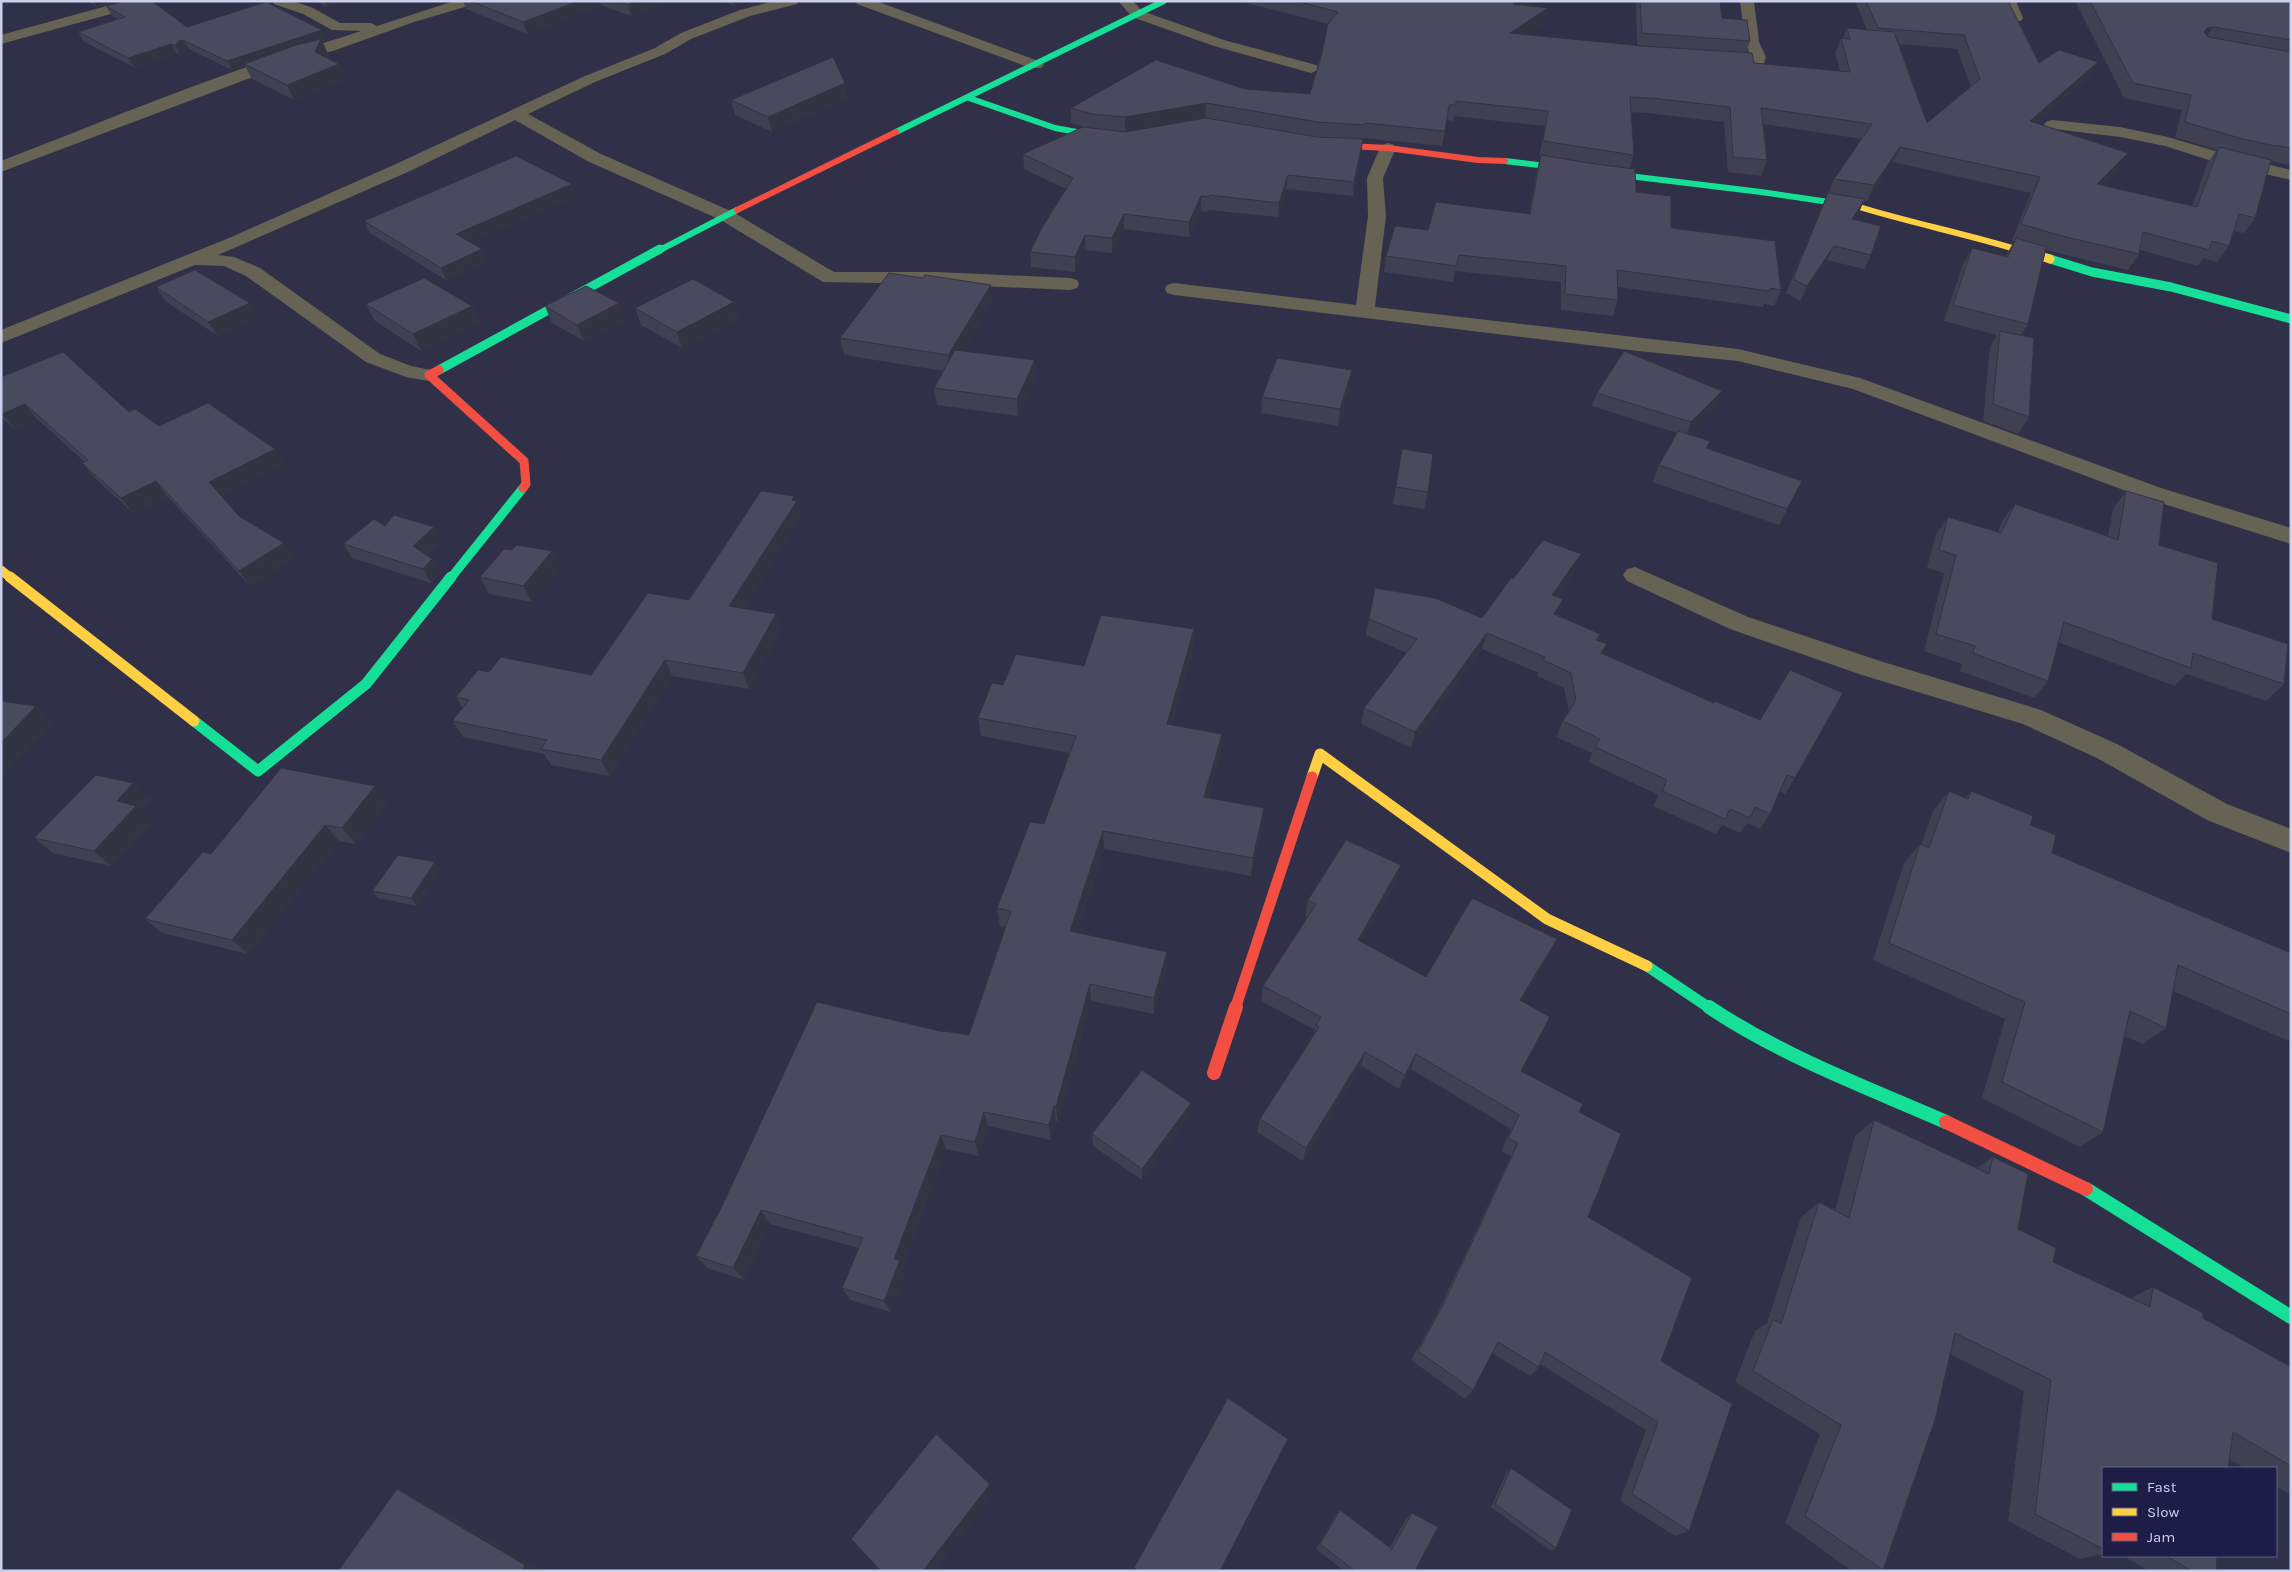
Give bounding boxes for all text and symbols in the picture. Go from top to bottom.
legend [2102,1467,2277,1557]
text: Fast [2147,1478,2177,1496]
text: Slow [2147,1503,2179,1521]
text: Jam [2147,1528,2175,1546]

